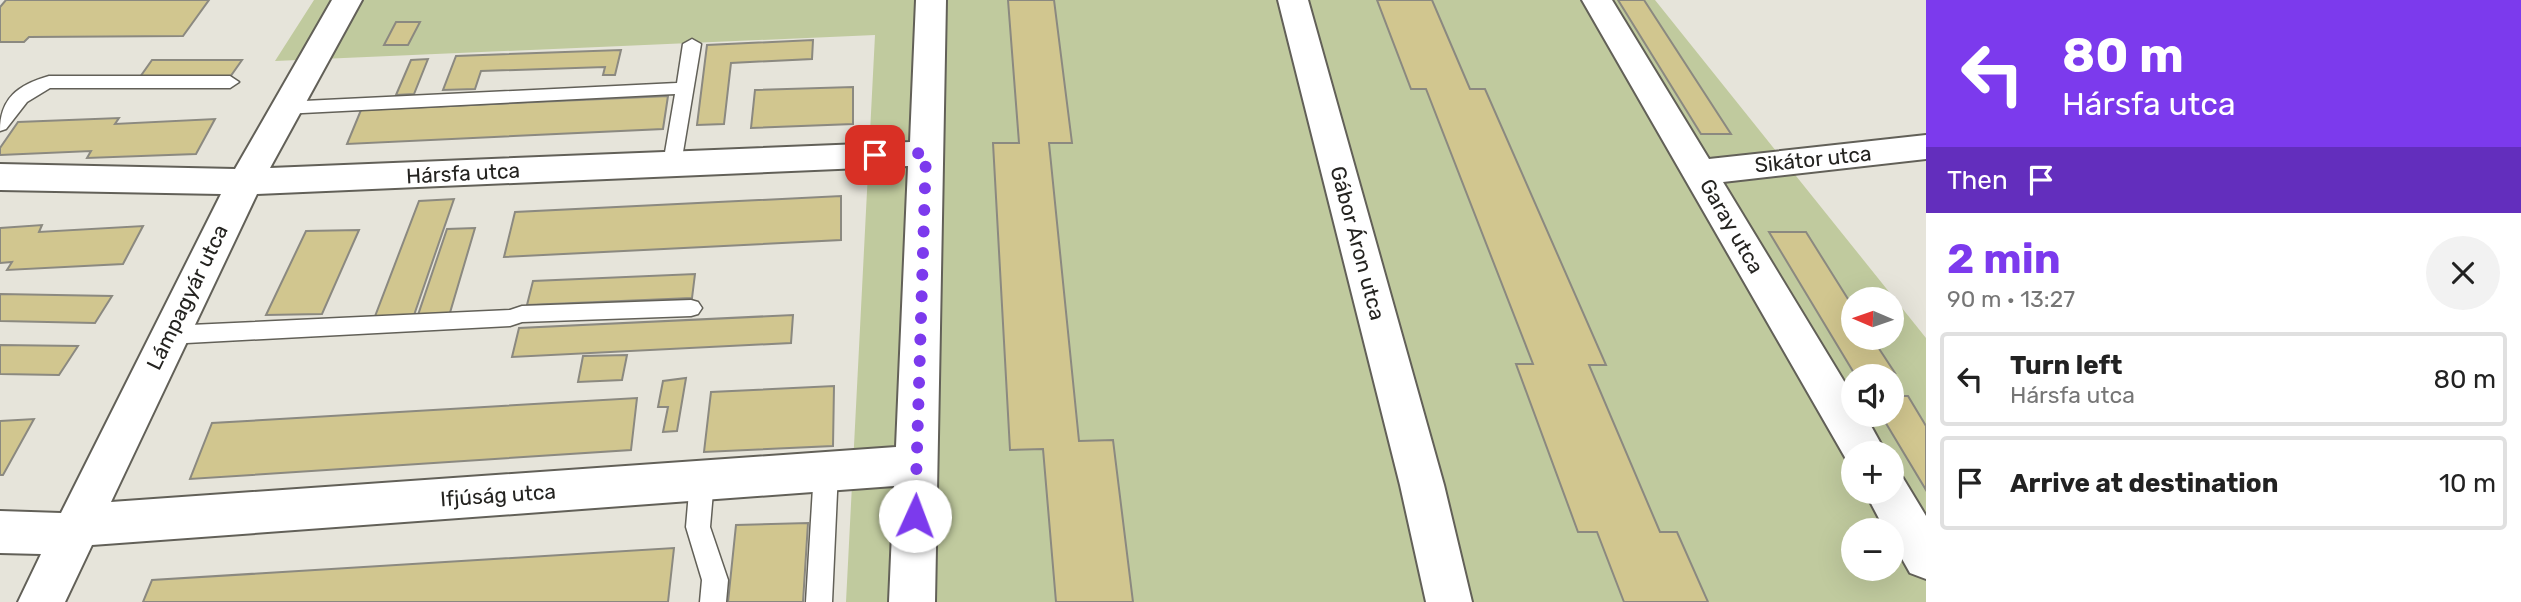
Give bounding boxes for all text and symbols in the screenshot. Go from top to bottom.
text: 80 m [2062,26,2184,84]
icon: left [1947,28,2038,119]
text: Hársfa utca [2062,85,2236,123]
pin [845,125,905,185]
icon: arrive [856,136,894,174]
street label: Sikátor utca [1753,140,1873,178]
street label: Hársfa utca [405,158,521,188]
icon: arrive [2022,161,2060,199]
street label: Gábor Áron utca [1325,163,1391,323]
text: Then [1947,165,2008,196]
street label: Garay utca [1695,174,1769,278]
street label: Lámpagyár utca [141,220,233,374]
text: 2 min [1947,234,2061,284]
button: close [2426,236,2500,310]
text: 90 m · 13:27 [1947,285,2075,313]
north arrow [1841,287,1904,350]
map controls [1841,287,1904,581]
text: Turn left [2010,350,2122,381]
icon: left [1951,360,1989,398]
button: sound [1841,364,1904,427]
text: 80 m [2433,364,2496,395]
text: Hársfa utca [2010,381,2135,409]
button: + [1841,441,1904,504]
icon: arrive [1951,464,1989,502]
text: Arrive at destination [2010,468,2278,499]
text: 10 m [2439,468,2496,499]
street label: Ifjúság utca [439,478,557,512]
position arrow [878,479,952,553]
button: − [1841,518,1904,581]

